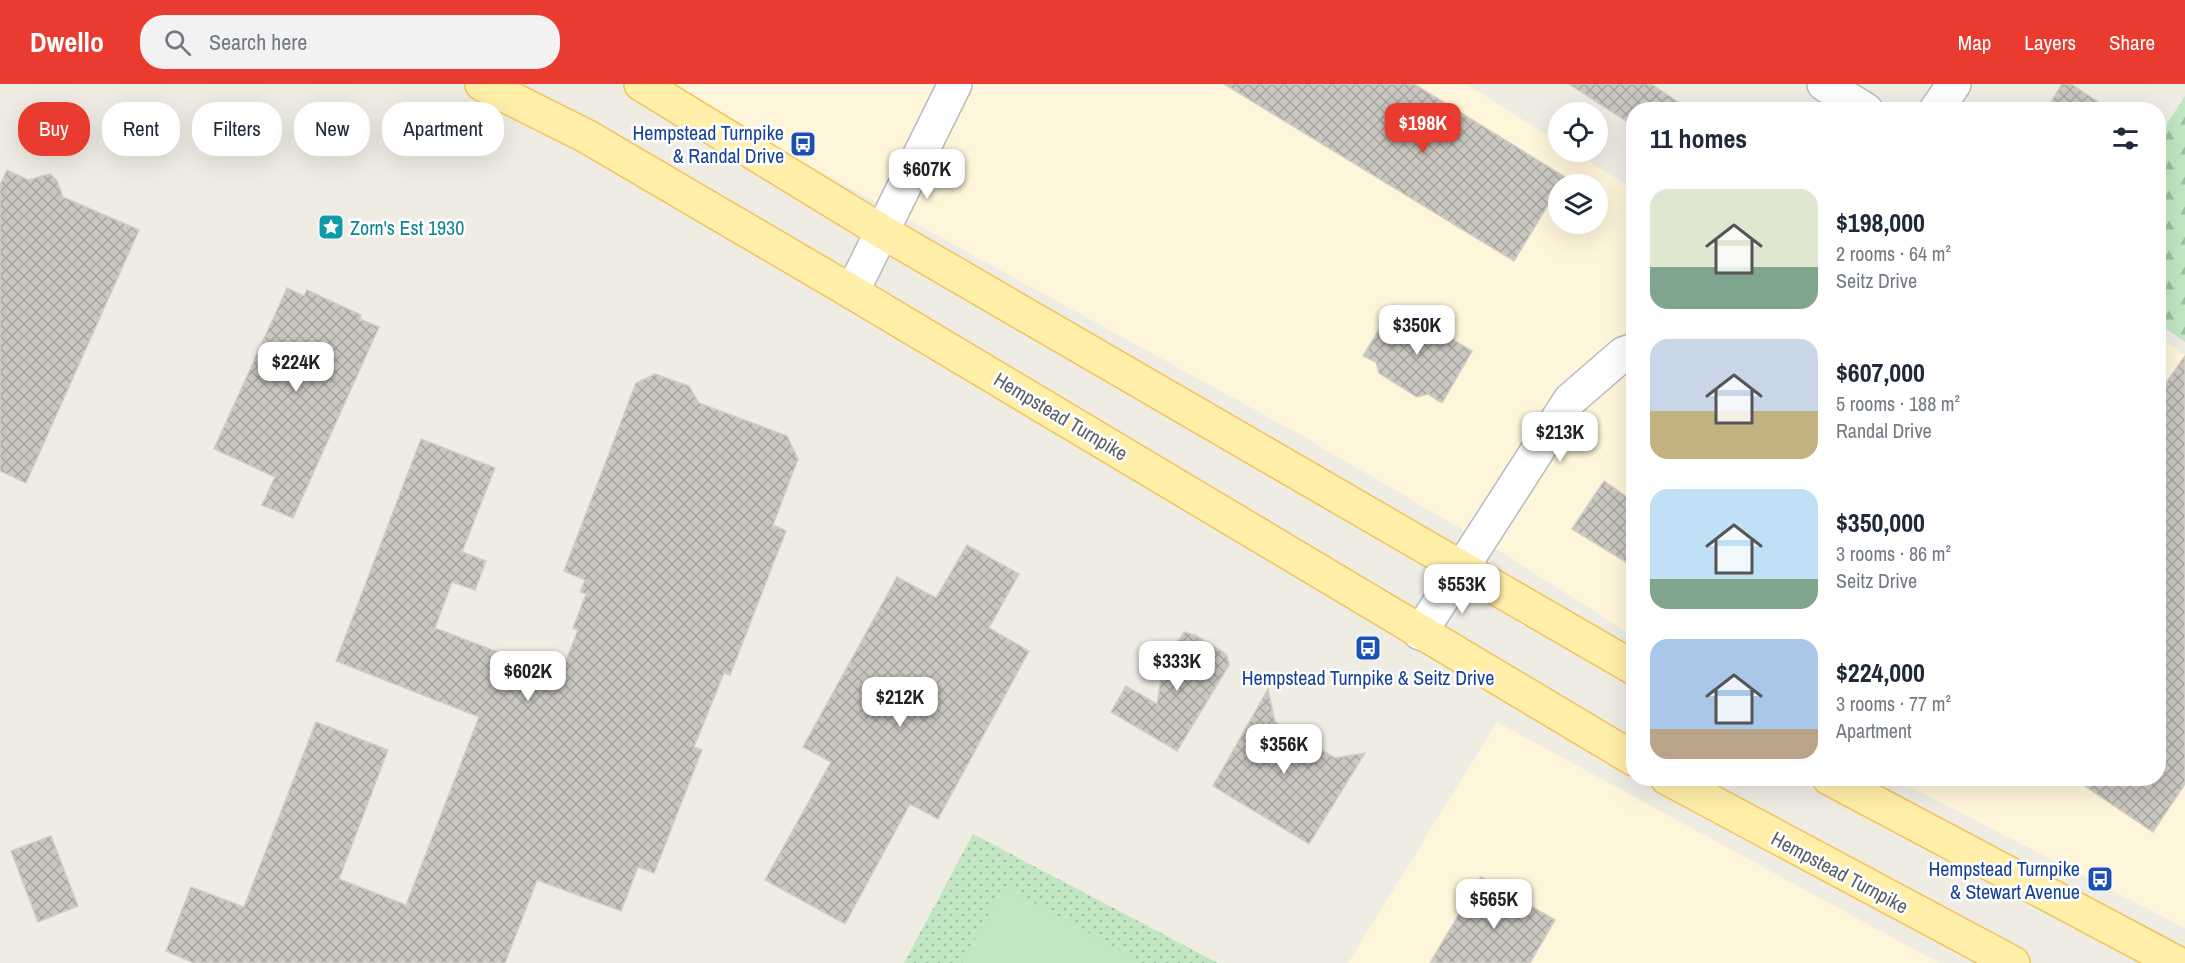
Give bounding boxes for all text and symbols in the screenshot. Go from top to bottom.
search box [140,15,560,69]
text: Dwello [30,23,104,61]
icon: search [161,26,194,59]
text: Search here [209,27,307,57]
text: Map [1958,28,1991,57]
text: Layers [2024,28,2076,57]
text: Share [2109,28,2155,57]
chip: Buy [18,102,90,156]
chip: Rent [102,102,180,156]
chip: Filters [192,102,282,156]
chip: New [294,102,370,156]
chip: Apartment [382,102,504,156]
map controls [1548,102,1608,234]
button: locate [1548,102,1608,162]
pin: $198K [1381,103,1465,154]
text: $198K [1399,109,1447,136]
place label: Hempstead Turnpike & Randal Drive [633,119,784,169]
text: 11 homes [1650,121,1747,156]
icon: filters [2109,122,2142,155]
bus stop icon: Hempstead Turnpike & Randal Drive [788,129,818,159]
pin: $607K [885,149,969,200]
text: $607K [903,155,951,182]
button: layers [1548,174,1608,234]
text: $198,000 [1836,205,1925,240]
place icon: Zorn's Est 1930 [316,212,346,242]
icon: home [1698,213,1770,285]
place label: Zorn's Est 1930 [350,214,464,241]
text: 2 rooms · 64 m² [1836,240,1951,267]
text: Seitz Drive [1836,267,1917,294]
pin: $350K [1375,305,1459,356]
text: $350K [1393,311,1441,338]
pin: $224K [254,342,338,393]
text: $224K [272,348,320,375]
text: $607,000 [1836,355,1925,390]
icon: home [1698,363,1770,435]
street label: Hempstead Turnpike [989,365,1133,467]
text: 5 rooms · 188 m² [1836,390,1960,417]
pin: $213K [1518,412,1602,463]
text: Randal Drive [1836,417,1932,444]
text: $213K [1536,418,1584,445]
text: $350,000 [1836,505,1925,540]
icon: home [1698,513,1770,585]
text: 3 rooms · 86 m² [1836,540,1951,567]
pin: $553K [1420,564,1504,615]
text: Seitz Drive [1836,567,1917,594]
text: $553K [1438,570,1486,597]
bus stop icon: Hempstead Turnpike & Seitz Drive [1353,633,1383,663]
pin: $333K [1135,641,1219,692]
text: $333K [1153,647,1201,674]
pin: $602K [486,651,570,702]
text: $224,000 [1836,655,1925,690]
text: $602K [504,657,552,684]
icon: home [1698,663,1770,735]
place label: Hempstead Turnpike & Seitz Drive [1242,664,1494,691]
pin: $212K [858,677,942,728]
text: $212K [876,683,924,710]
text: 3 rooms · 77 m² [1836,690,1951,717]
text: Apartment [1836,717,1912,744]
pin: $356K [1242,724,1326,775]
text: $356K [1260,730,1308,757]
street label: Hempstead Turnpike [1767,825,1913,919]
place label: Hempstead Turnpike & Stewart Avenue [1929,855,2080,905]
bus stop icon: Hempstead Turnpike & Stewart Avenue [2085,864,2115,894]
pin: $565K [1452,879,1536,930]
text: $565K [1470,885,1518,912]

